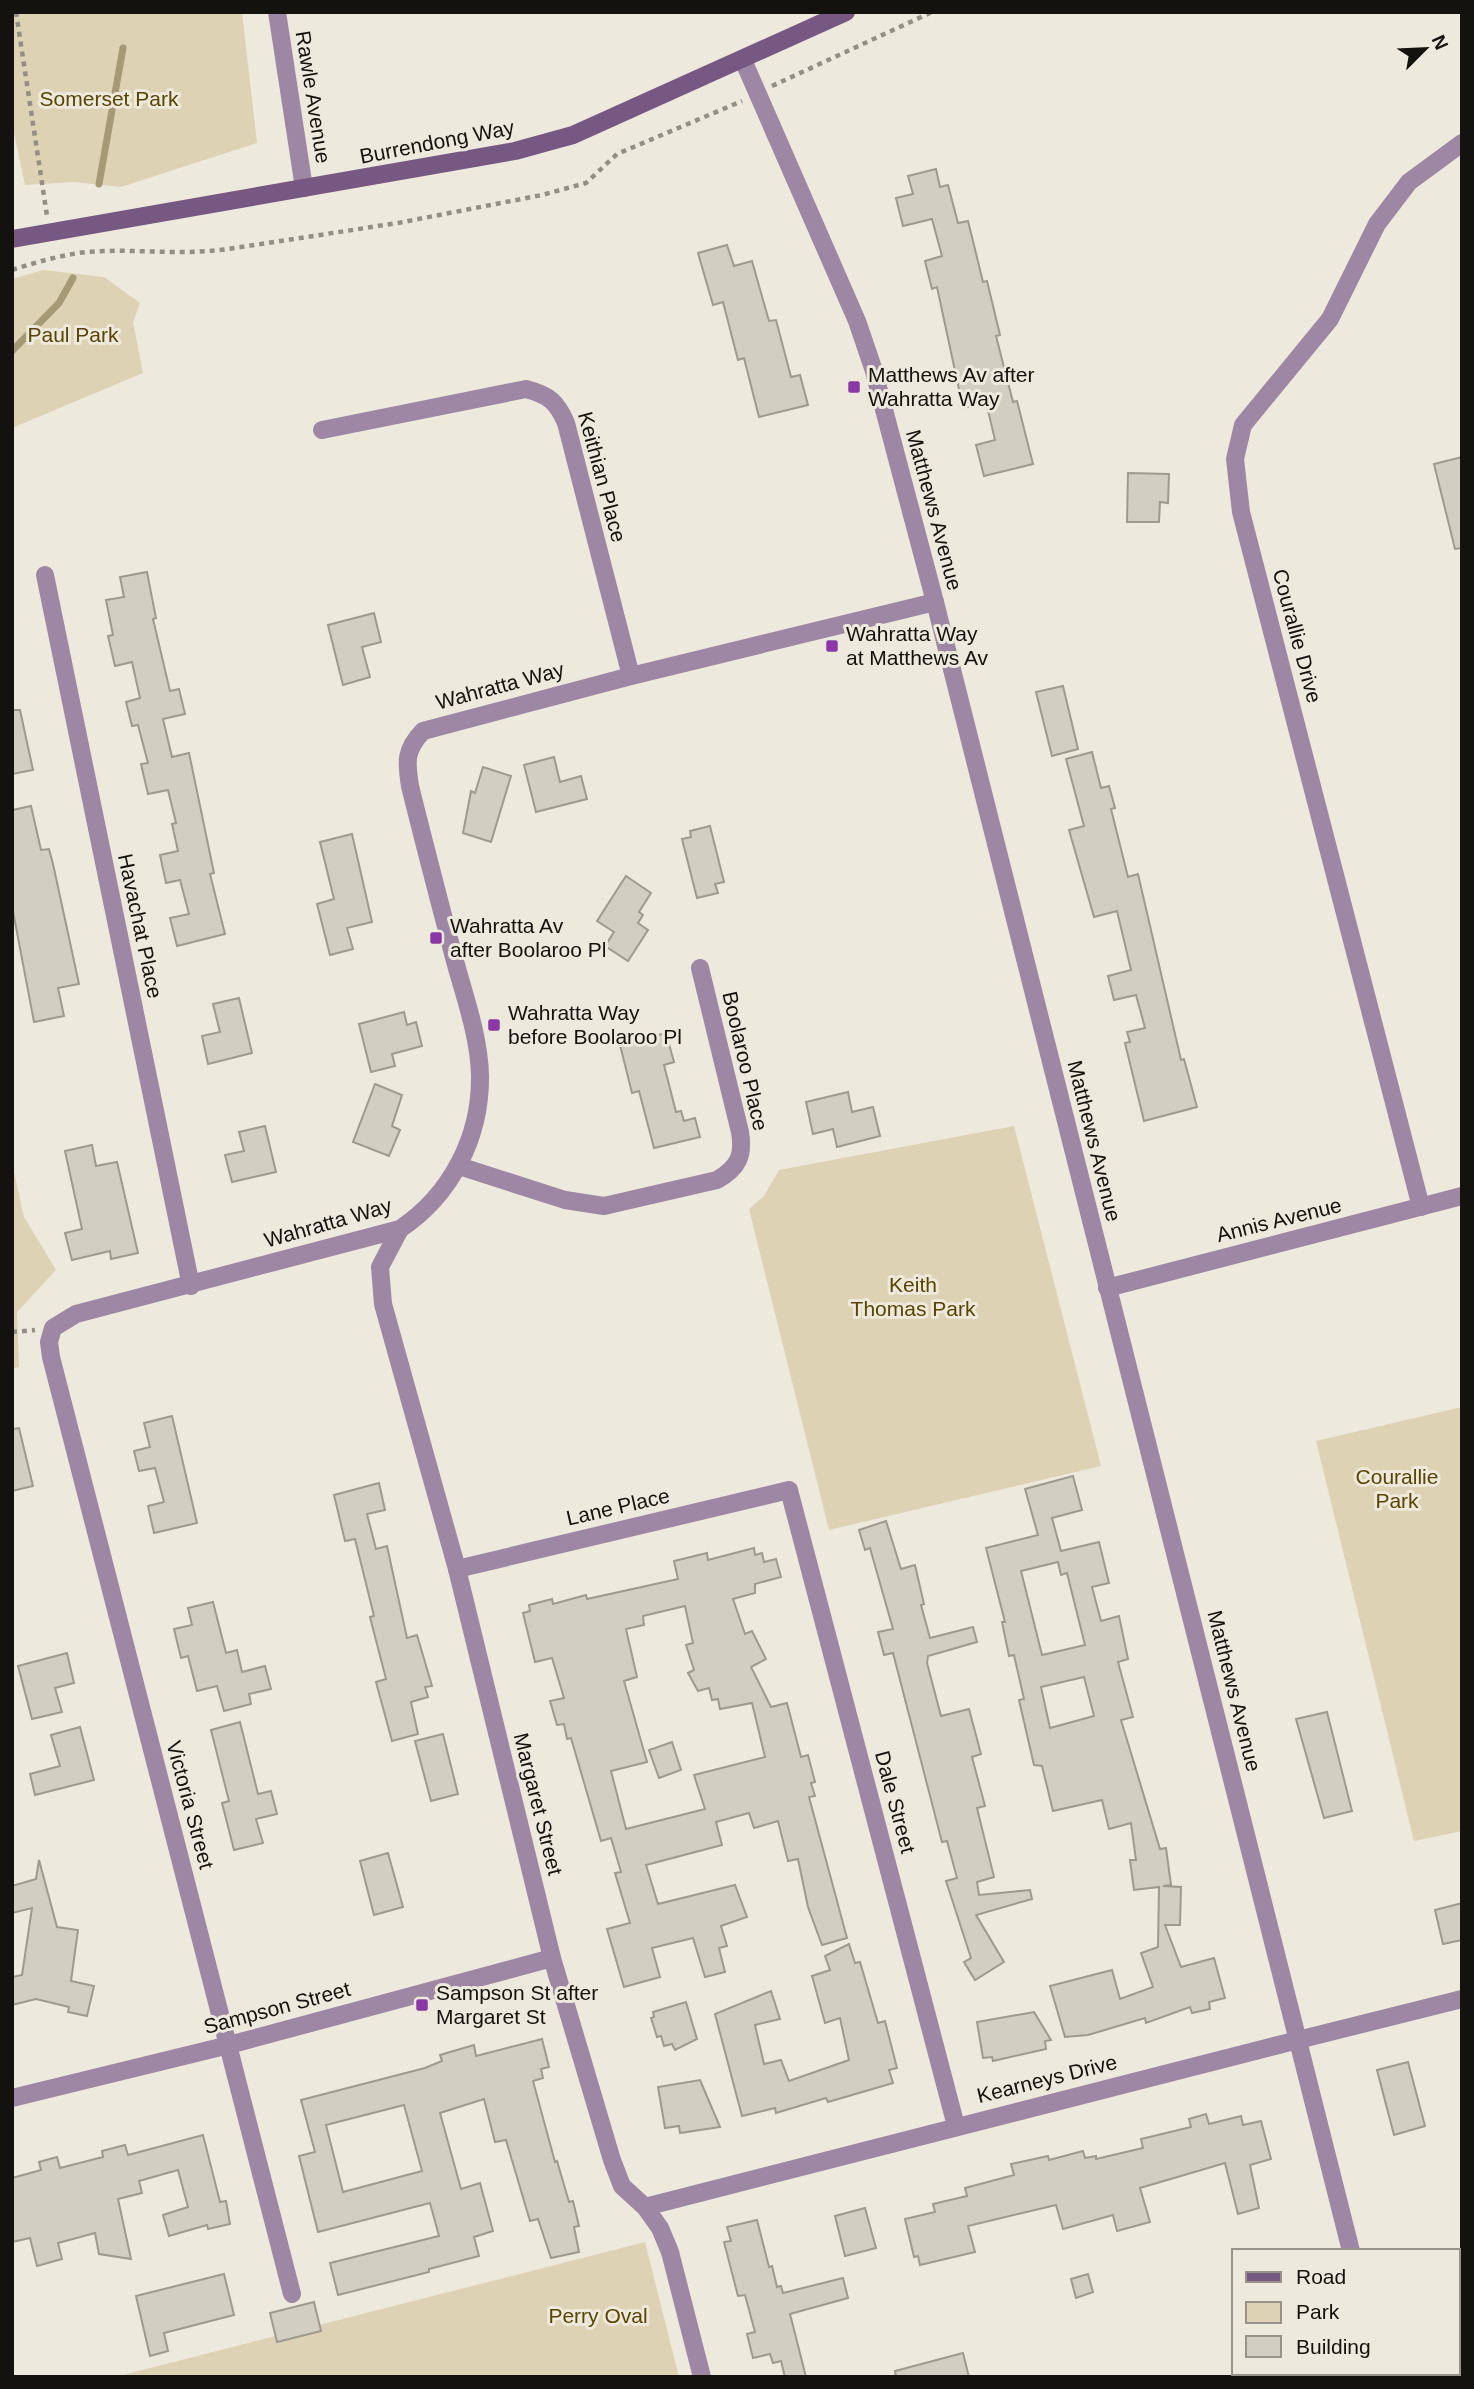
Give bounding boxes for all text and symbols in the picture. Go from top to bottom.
north arrow [1390,14,1460,84]
street label: Rawle Avenue [292,29,335,165]
text: N [1428,32,1452,53]
park label: Somerset Park [40,87,179,110]
street label: Burrendong Way [358,115,517,168]
park label: Paul Park [27,323,119,346]
place label: Matthews Av after Wahratta Way [868,363,1035,410]
marker: Matthews Av after Wahratta Way [846,379,862,395]
street label: Keithian Place [574,409,631,545]
street label: Matthews Avenue [902,427,967,593]
street label: Courallie Drive [1269,566,1326,705]
place label: Wahratta Way at Matthews Av [846,622,989,669]
marker: Wahratta Way at Matthews Av [824,638,840,654]
street label: Wahratta Way [433,657,567,714]
street label: Havachat Place [114,852,167,1000]
place label: Wahratta Av after Boolaroo Pl [450,914,606,961]
marker: Wahratta Av after Boolaroo Pl [428,930,444,946]
street label: Boolaroo Place [718,989,773,1133]
place label: Wahratta Way before Boolaroo Pl [508,1001,682,1048]
marker: Wahratta Way before Boolaroo Pl [486,1017,502,1033]
street label: Matthews Avenue [1063,1058,1126,1224]
street label: Wahratta Way [261,1193,395,1252]
street label: Annis Avenue [1214,1193,1344,1246]
park label: Keith Thomas Park [851,1273,976,1320]
park label: Courallie Park [1356,1465,1438,1512]
street label: Lane Place [564,1483,672,1530]
street label: Matthews Avenue [1203,1608,1266,1774]
street label: Margaret Street [510,1730,567,1878]
street label: Victoria Street [162,1738,219,1872]
street label: Dale Street [871,1748,920,1856]
street label: Sampson Street [201,1977,353,2038]
place label: Sampson St after Margaret St [436,1981,598,2028]
marker: Sampson St after Margaret St [414,1997,430,2013]
street label: Kearneys Drive [974,2050,1119,2107]
legend [1232,2249,1460,2375]
text: Road [1296,2265,1346,2288]
text: Park [1296,2300,1340,2323]
park label: Perry Oval [548,2304,648,2327]
text: Building [1296,2335,1371,2358]

